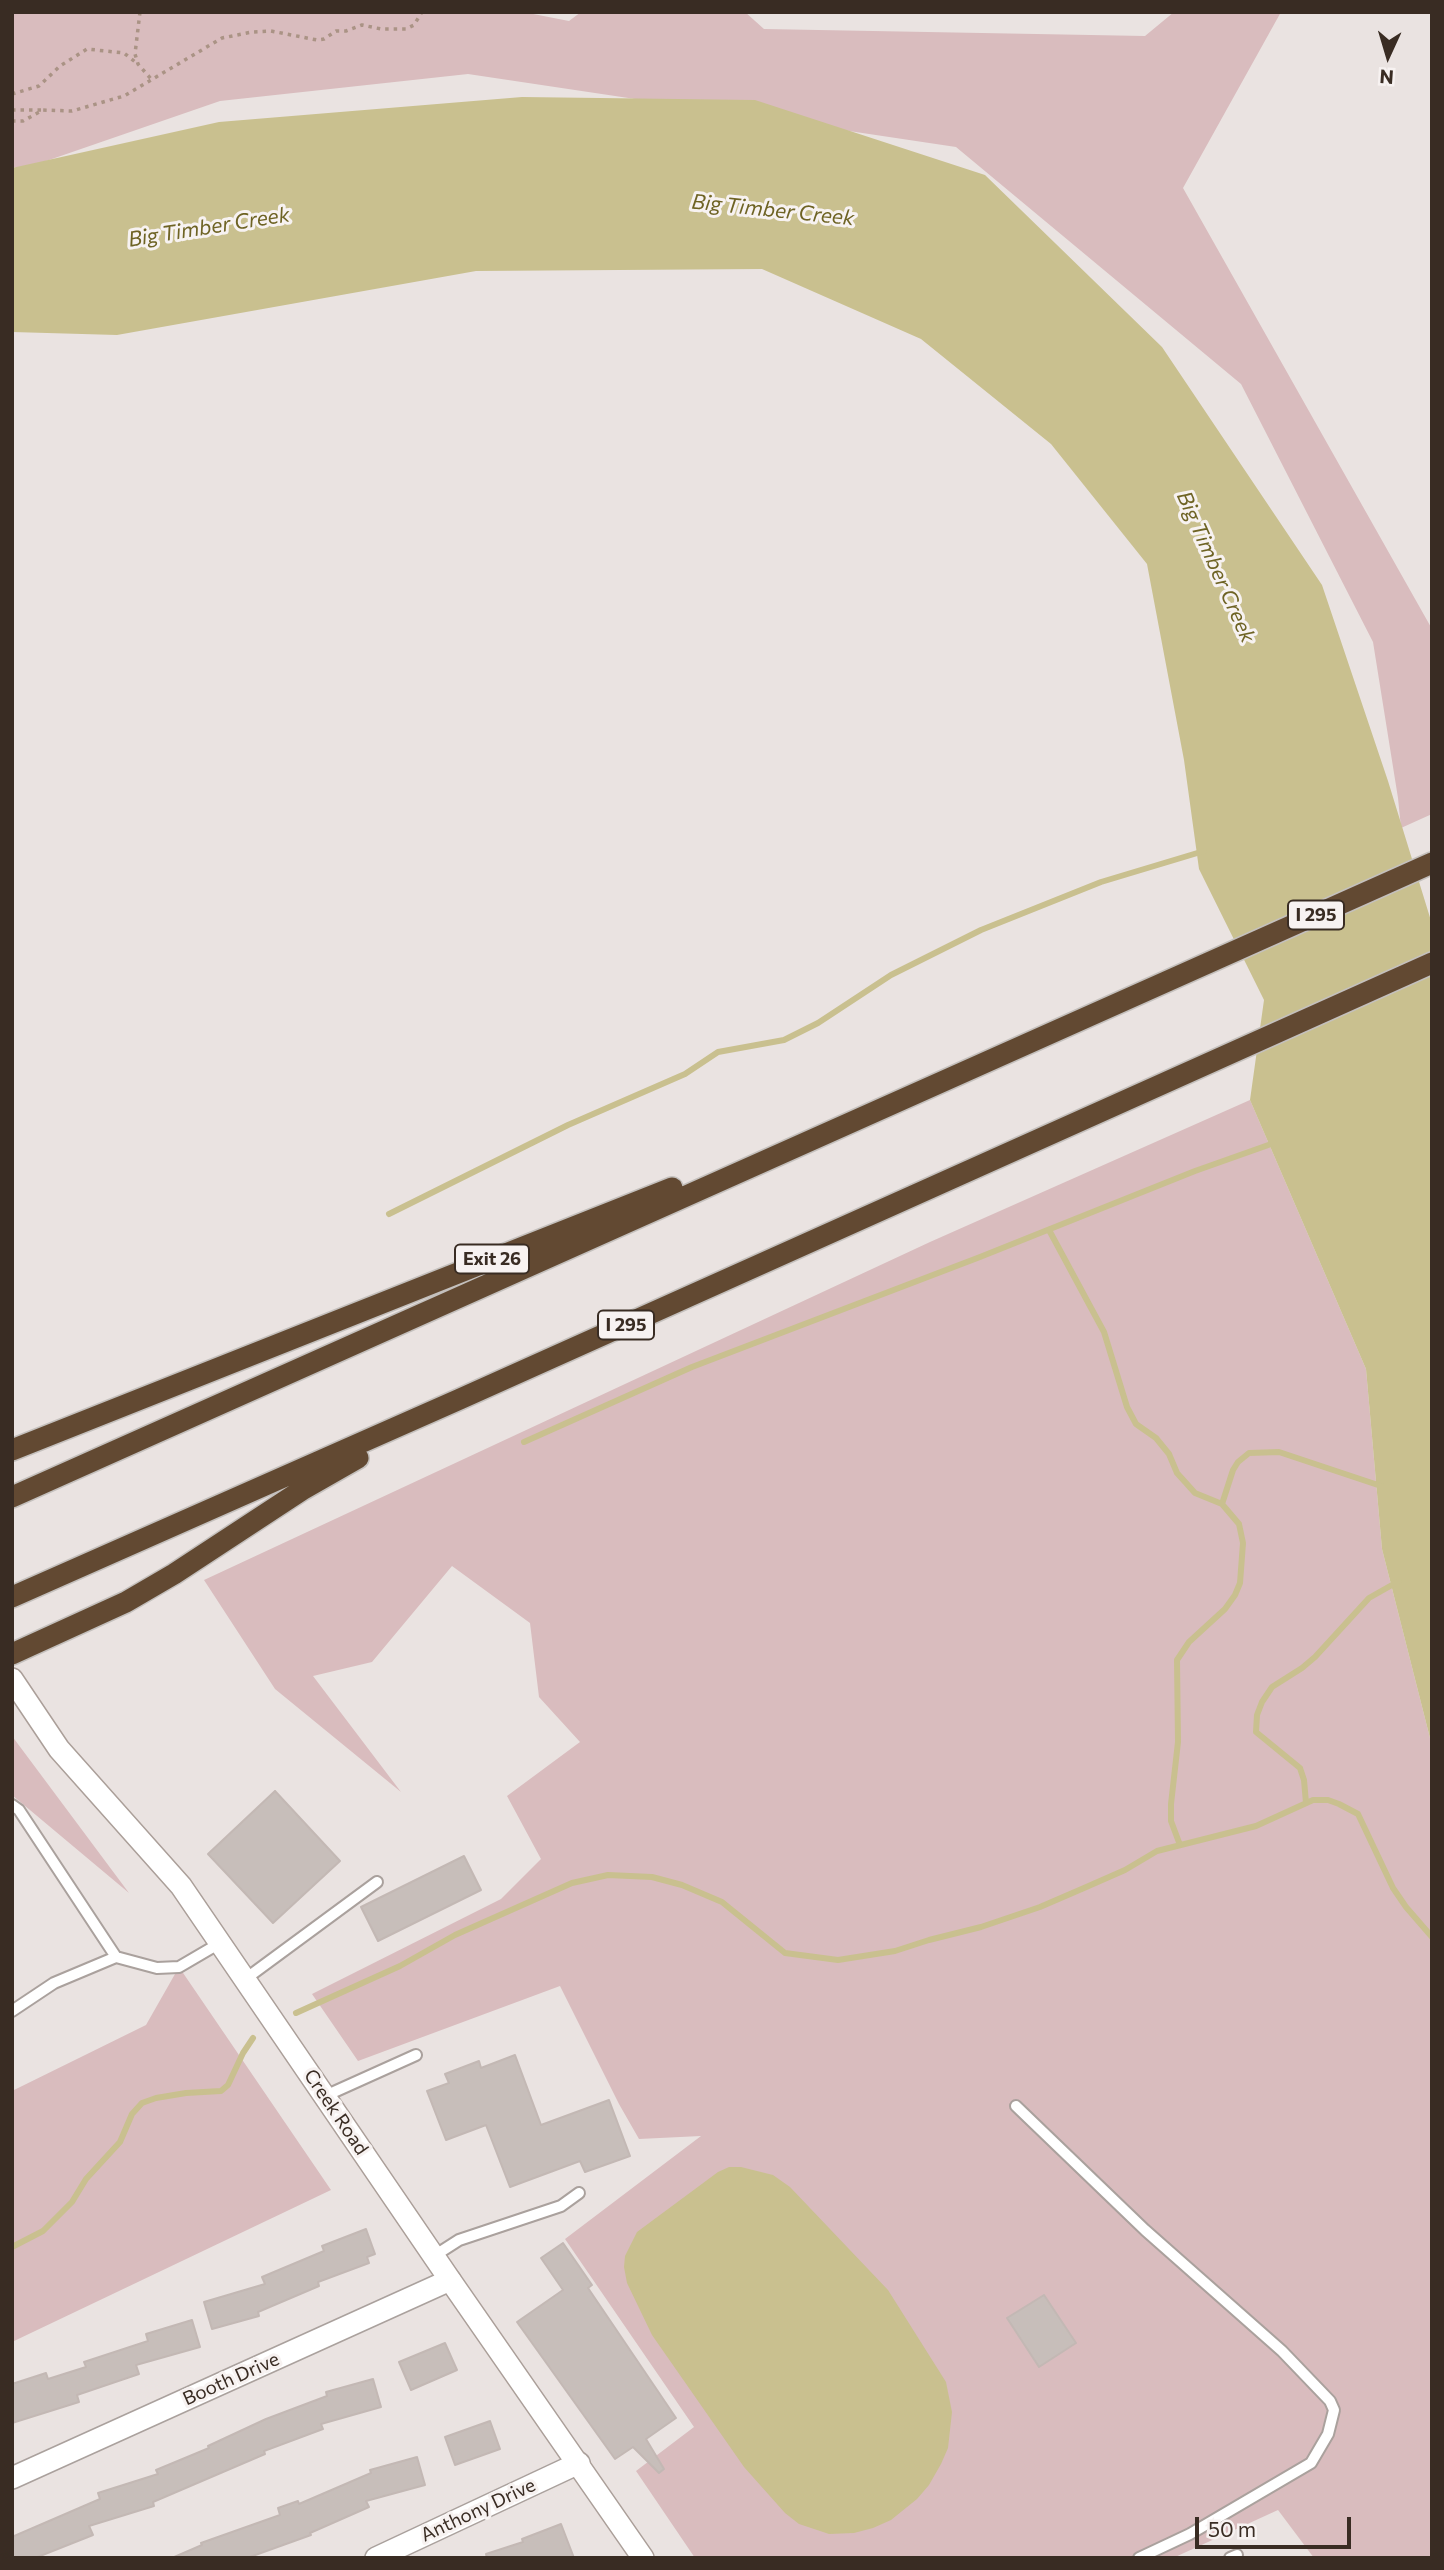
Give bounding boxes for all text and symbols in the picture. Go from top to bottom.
north arrow [1353,21,1423,91]
text: N [1379,65,1394,89]
water label: Big Timber Creek [690,189,856,231]
water label: Big Timber Creek [126,202,292,252]
water label: Big Timber Creek [1171,487,1261,647]
road number: I 295 [1288,900,1344,930]
road number: Exit 26 [455,1244,529,1274]
road number: I 295 [598,1310,654,1340]
street label: Creek Road [299,2065,373,2159]
street label: Booth Drive [179,2348,283,2410]
street label: Anthony Drive [417,2473,539,2547]
scale bar [1199,2504,1355,2548]
text: 50 m [1208,2516,1256,2541]

